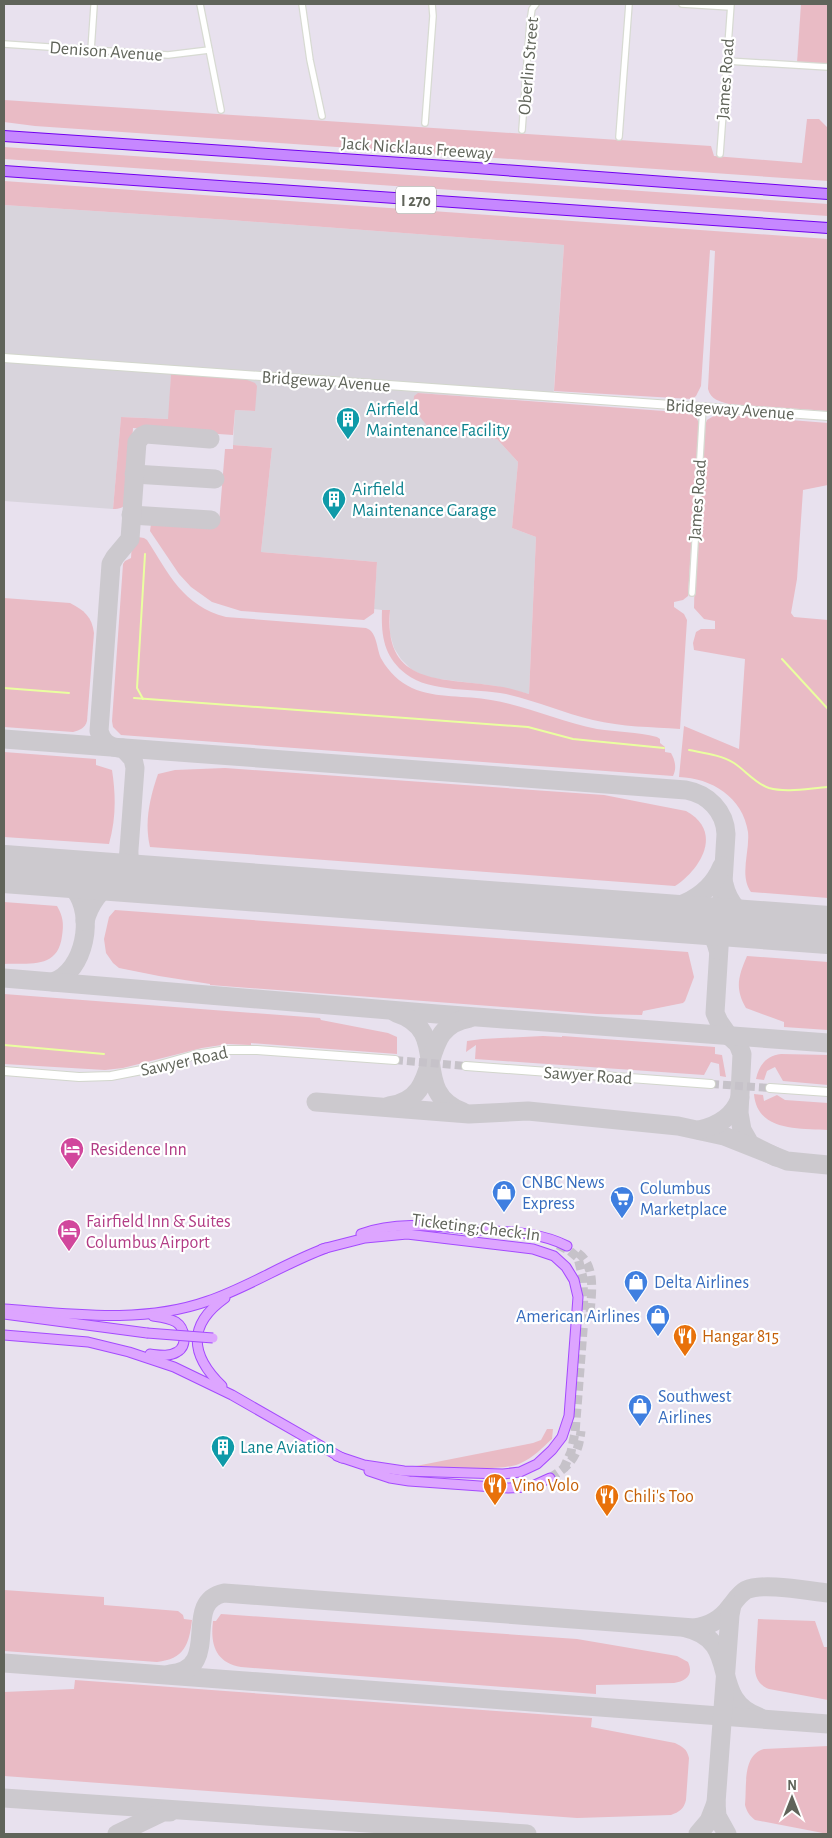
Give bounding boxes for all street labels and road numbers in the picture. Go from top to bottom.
street label: Oberlin Street [516,16,542,116]
street label: James Road [714,38,738,120]
street label: Denison Avenue [49,39,163,65]
street label: Jack Nicklaus Freeway [340,135,494,163]
road number: I 270 [396,186,436,214]
street label: Bridgeway Avenue [261,369,391,395]
street label: Bridgeway Avenue [665,397,795,423]
street label: James Road [686,459,710,541]
street label: Sawyer Road [139,1044,229,1080]
street label: Sawyer Road [543,1064,633,1088]
street label: Ticketing;Check-In [411,1211,541,1245]

